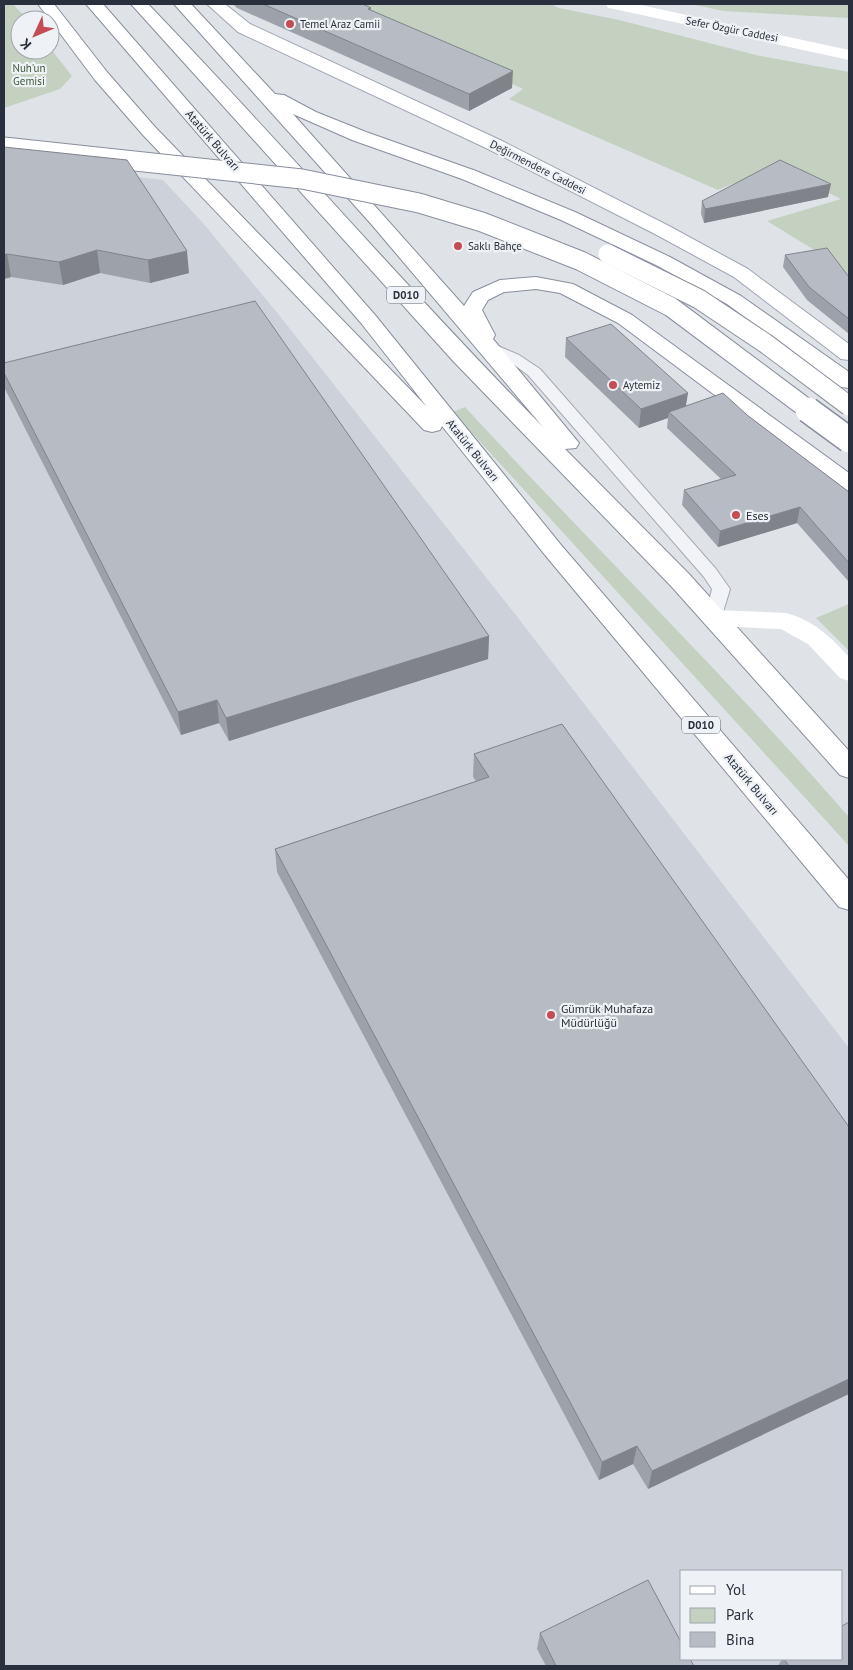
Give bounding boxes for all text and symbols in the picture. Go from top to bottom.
north arrow [10,10,60,60]
street label: Sefer Özgür Caddesi [684,13,780,45]
place label: Temel Araz Camii [300,17,380,31]
marker: Temel Araz Camii [284,18,296,30]
text: K [16,34,35,53]
park label: Nuh'un Gemisi [12,61,46,88]
street label: Atatürk Bulvarı [182,106,244,174]
street label: Değirmendere Caddesi [488,137,588,197]
place label: Saklı Bahçe [468,239,522,253]
marker: Saklı Bahçe [452,240,464,252]
road number: D010 [387,286,425,304]
place label: Aytemiz [623,378,660,392]
marker: Aytemiz [607,379,619,391]
street label: Atatürk Bulvarı [443,416,503,484]
place label: Eses [746,508,769,523]
marker: Eses [730,509,742,521]
road number: D010 [682,716,720,734]
street label: Atatürk Bulvarı [722,750,782,818]
place label: Gümrük Muhafaza Müdürlüğü [561,1001,653,1030]
marker: Gümrük Muhafaza Müdürlüğü [545,1009,557,1021]
legend [680,1570,843,1660]
text: Yol [726,1580,746,1599]
text: Park [726,1605,754,1624]
text: Bina [726,1630,754,1649]

